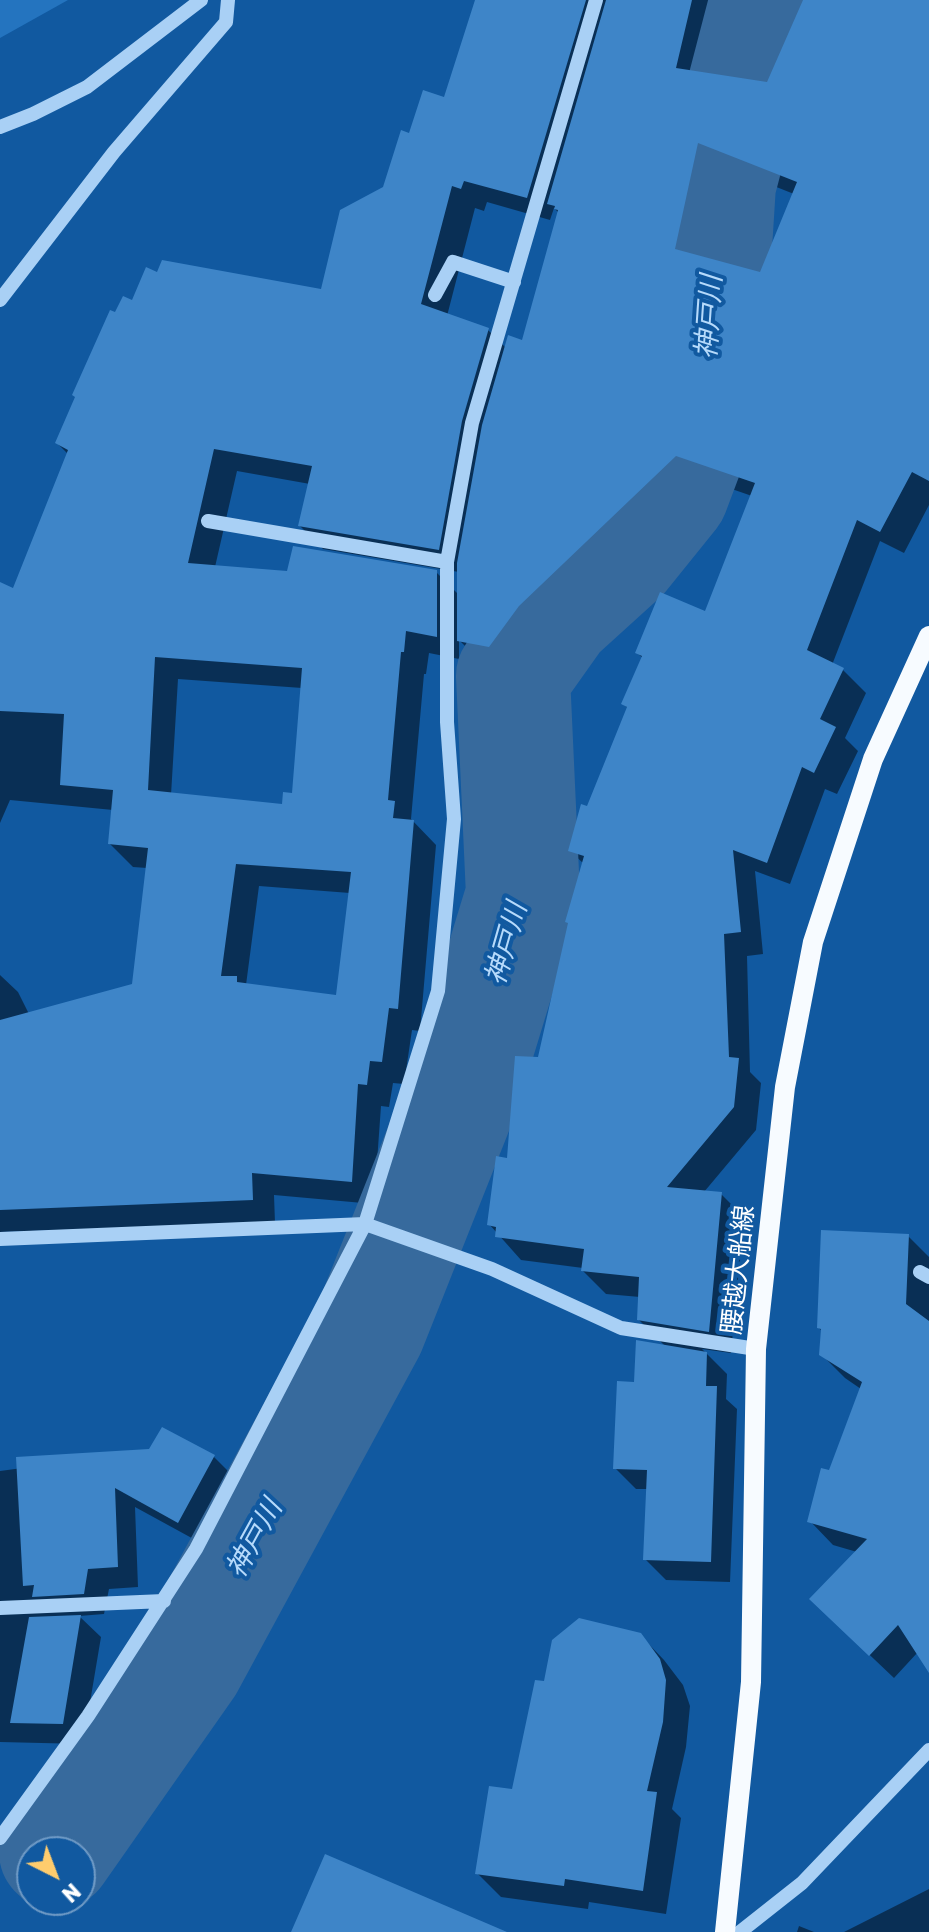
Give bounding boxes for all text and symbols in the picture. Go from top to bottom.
water label: 神戸川 [690,274,730,360]
water label: 神戸川 [479,899,535,989]
street label: 腰越大船線 [717,1204,761,1336]
water label: 神戸川 [220,1494,290,1584]
north arrow [16,1836,96,1916]
text: N [56,1877,86,1908]

